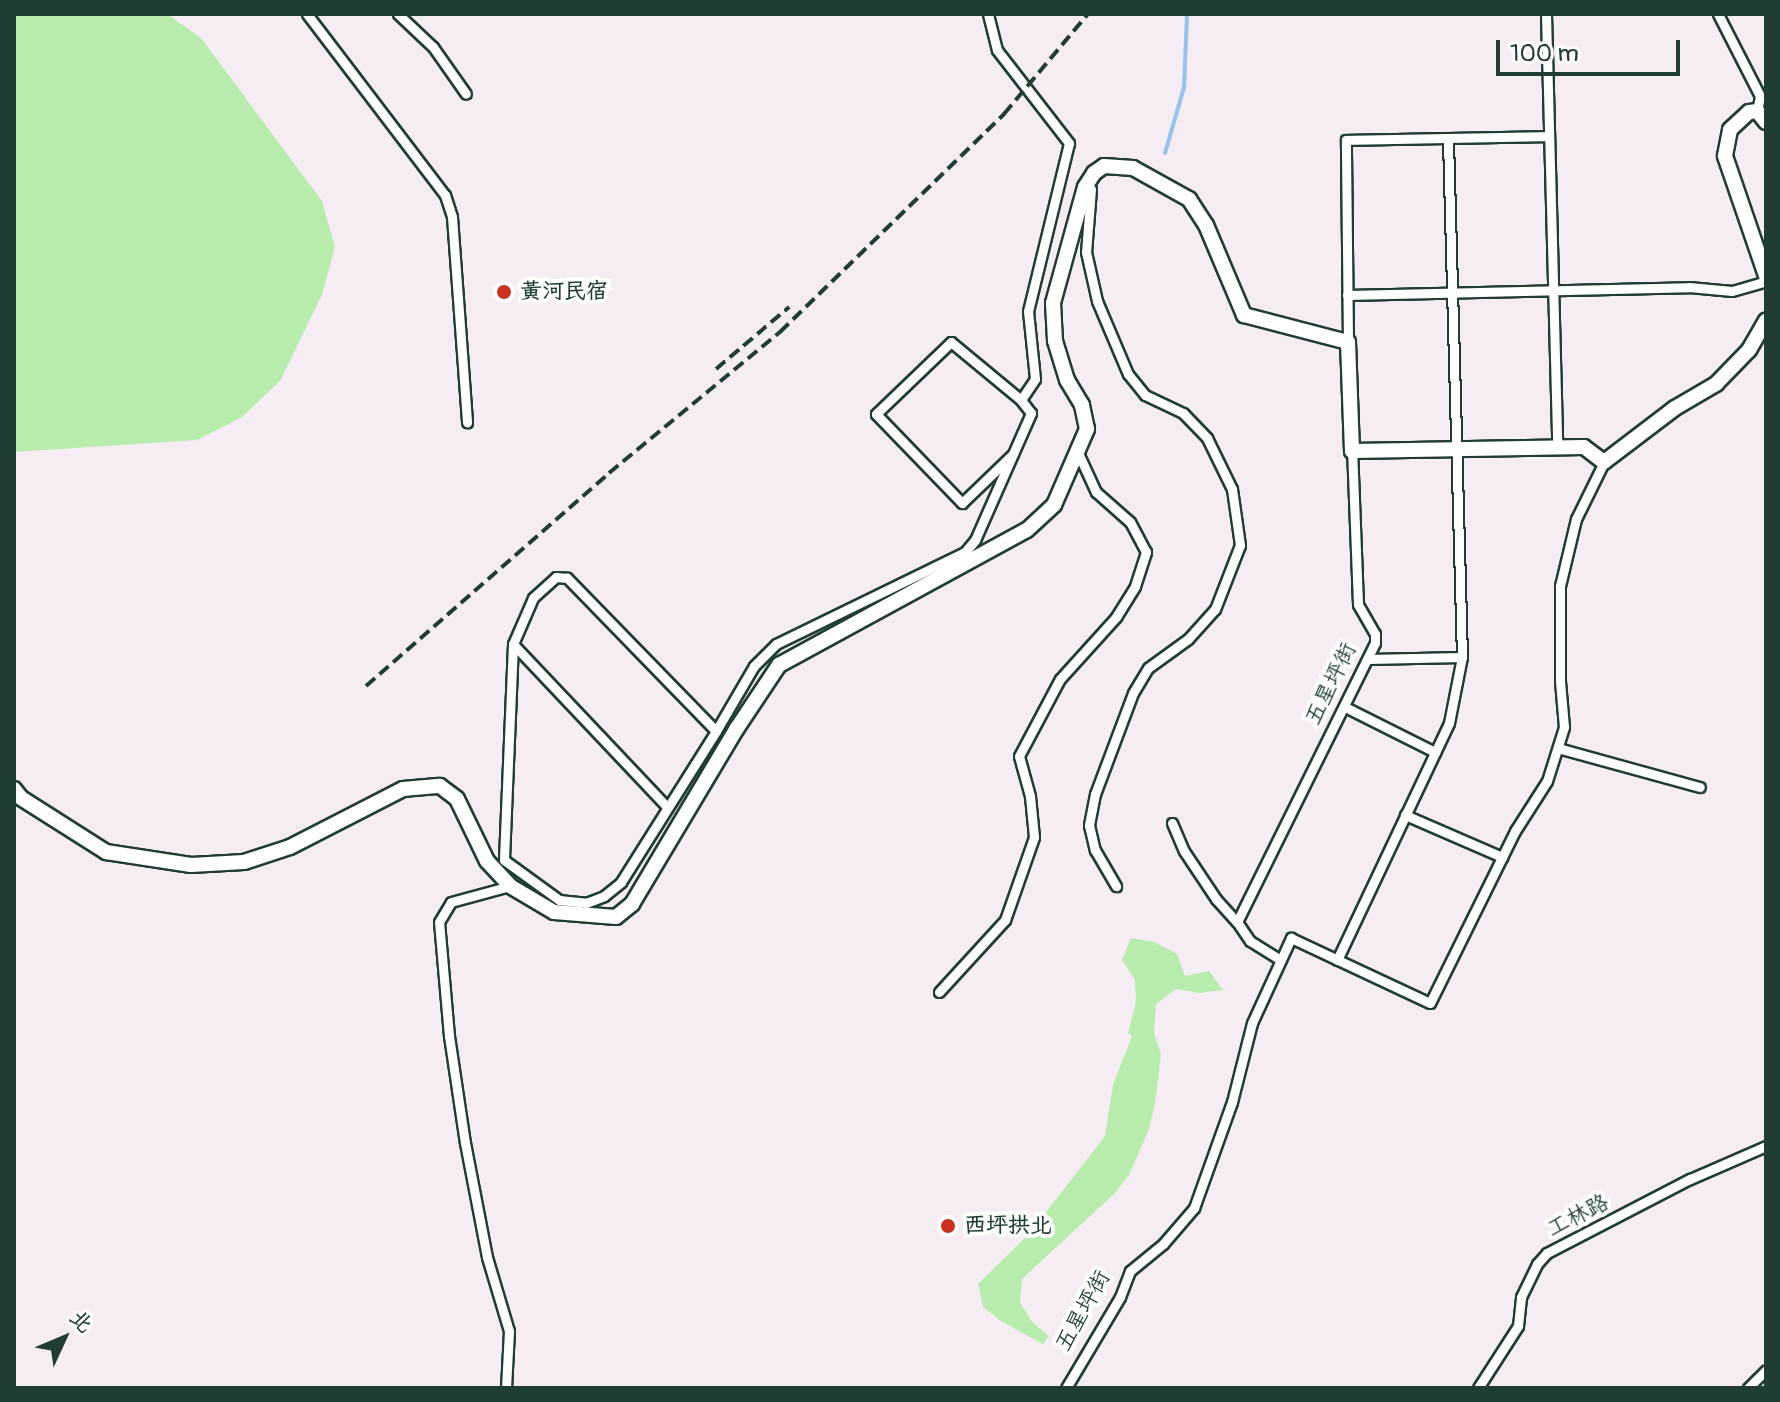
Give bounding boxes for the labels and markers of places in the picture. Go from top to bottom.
place label: 黄河民宿 [520,279,608,305]
marker: 黄河民宿 [495,283,513,301]
place label: 西坪拱北 [964,1213,1052,1239]
marker: 西坪拱北 [939,1217,957,1235]

